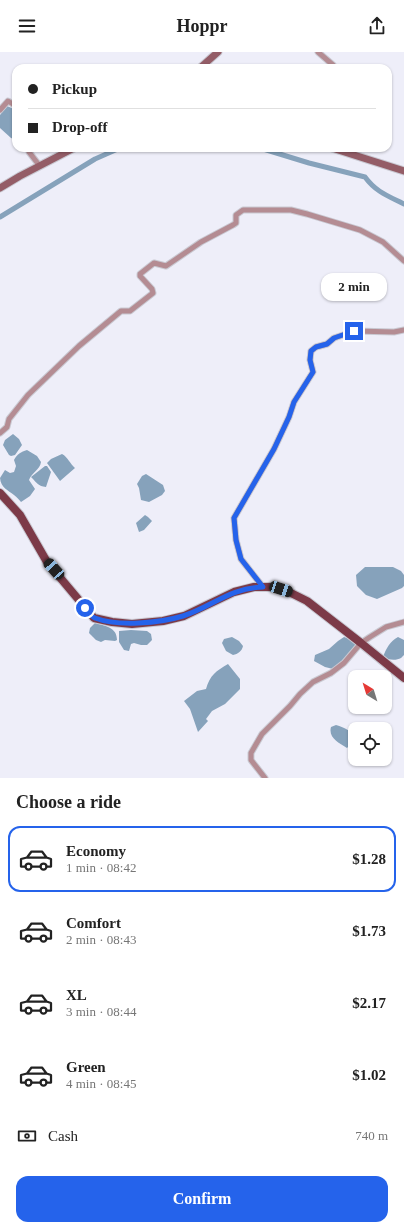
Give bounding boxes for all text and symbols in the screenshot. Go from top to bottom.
icon: menu [16,15,38,37]
icon: share [366,15,388,37]
text: Hoppr [176,16,228,36]
text: Pickup [52,81,97,97]
text: Drop-off [52,119,108,135]
callout: 2 min [321,273,387,301]
text: 2 min [338,279,370,294]
route end [345,322,363,340]
car [42,556,66,582]
car [268,580,294,598]
route start [76,599,94,617]
north arrow [348,670,392,714]
map controls [348,670,392,766]
button: locate [348,722,392,766]
text: Choose a ride [16,792,121,812]
icon: car [18,841,54,877]
text: Economy [66,843,126,859]
text: $1.28 [352,851,386,867]
text: 1 min · 08:42 [66,860,136,875]
icon: car [18,913,54,949]
text: Comfort [66,915,121,931]
text: $1.73 [352,923,386,939]
text: 2 min · 08:43 [66,932,136,947]
icon: car [18,985,54,1021]
text: XL [66,987,87,1003]
text: $2.17 [352,995,386,1011]
text: 3 min · 08:44 [66,1004,136,1019]
icon: car [18,1057,54,1093]
text: Green [66,1059,106,1075]
text: $1.02 [352,1067,386,1083]
text: 4 min · 08:45 [66,1076,136,1091]
icon: cash [16,1125,38,1147]
text: Cash [48,1128,78,1144]
text: 740 m [355,1128,388,1143]
button: Confirm [16,1176,388,1222]

